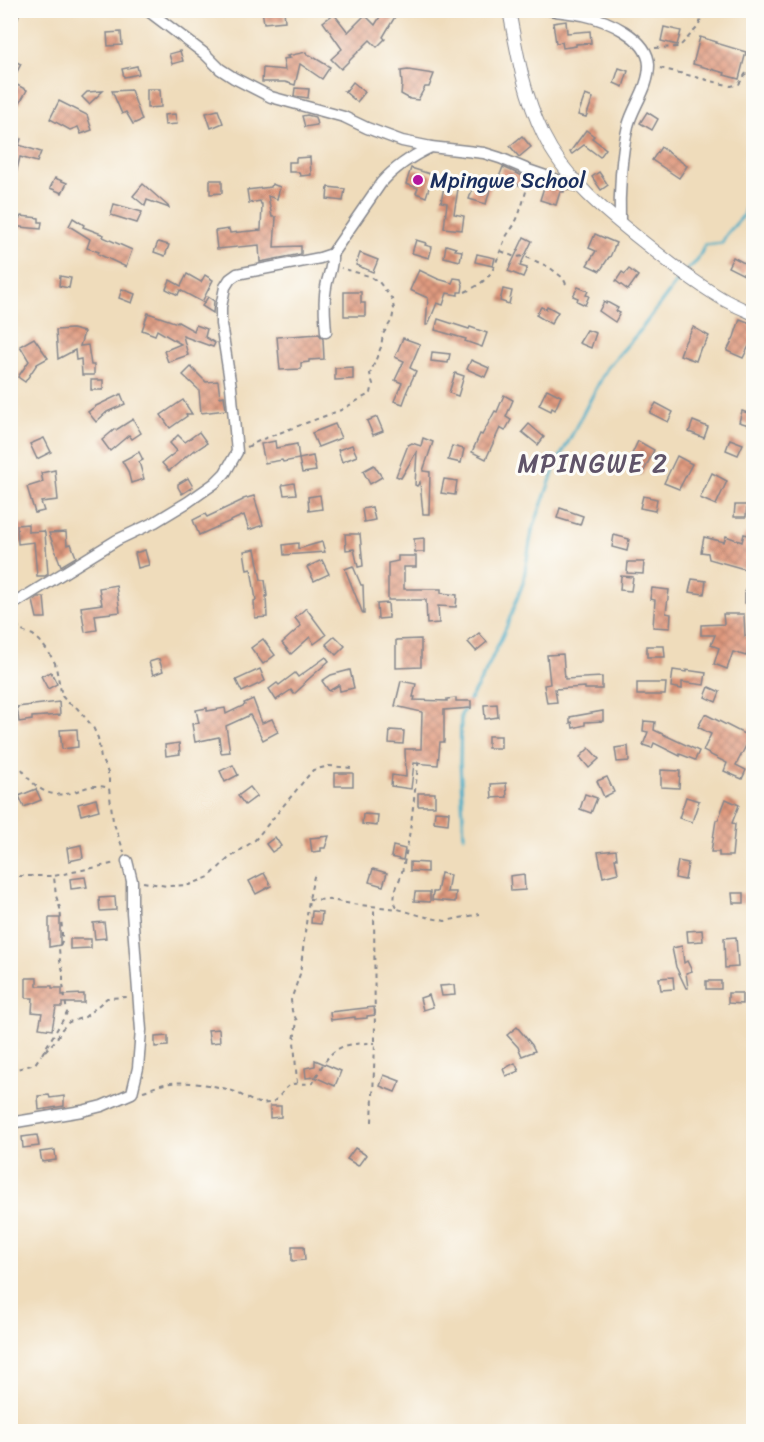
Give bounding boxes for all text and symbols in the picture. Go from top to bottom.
place label: Mpingwe School [430,161,586,200]
marker: Mpingwe School [411,173,425,187]
district label: MPINGWE 2 [517,440,669,486]

